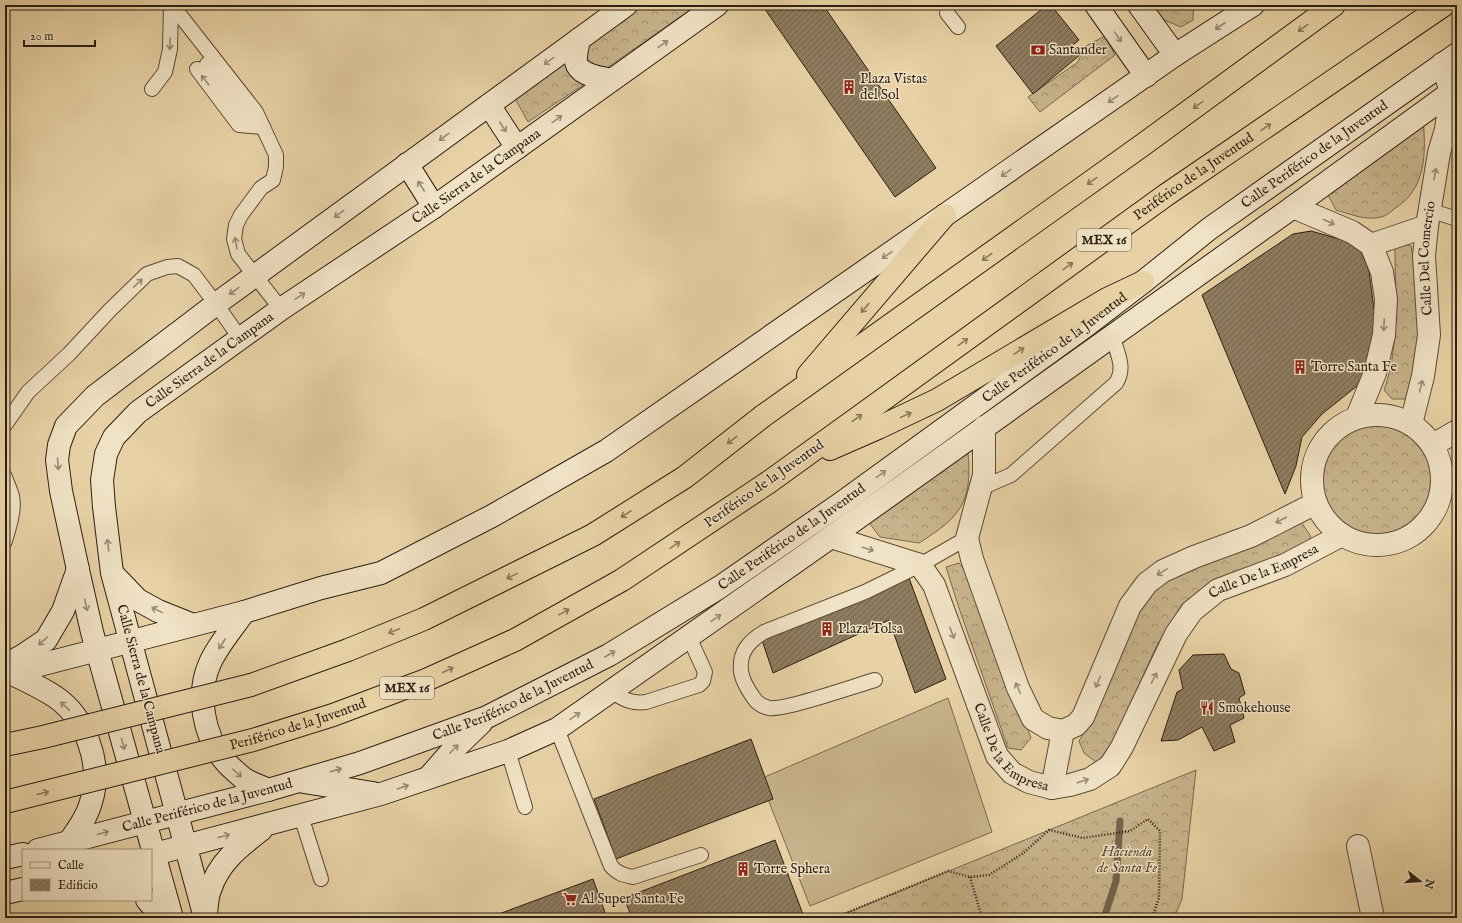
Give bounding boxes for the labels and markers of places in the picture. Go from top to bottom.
place label: Santander [1049,41,1107,59]
bank icon: Santander [1030,42,1046,58]
place label: Plaza Vistas del Sol [860,70,927,104]
building icon: Plaza Vistas del Sol [841,79,857,95]
place label: Torre Santa Fe [1311,358,1398,376]
building icon: Torre Santa Fe [1292,359,1308,375]
place label: Plaza Tolsa [838,620,904,638]
building icon: Plaza Tolsa [819,621,835,637]
place label: Smokehouse [1218,699,1291,717]
restaurant icon: Smokehouse [1199,700,1215,716]
place label: Torre Sphera [754,860,831,878]
building icon: Torre Sphera [735,861,751,877]
place label: Al Super Santa Fe [580,890,684,908]
supermarket icon: Al Super Santa Fe [562,891,578,907]

